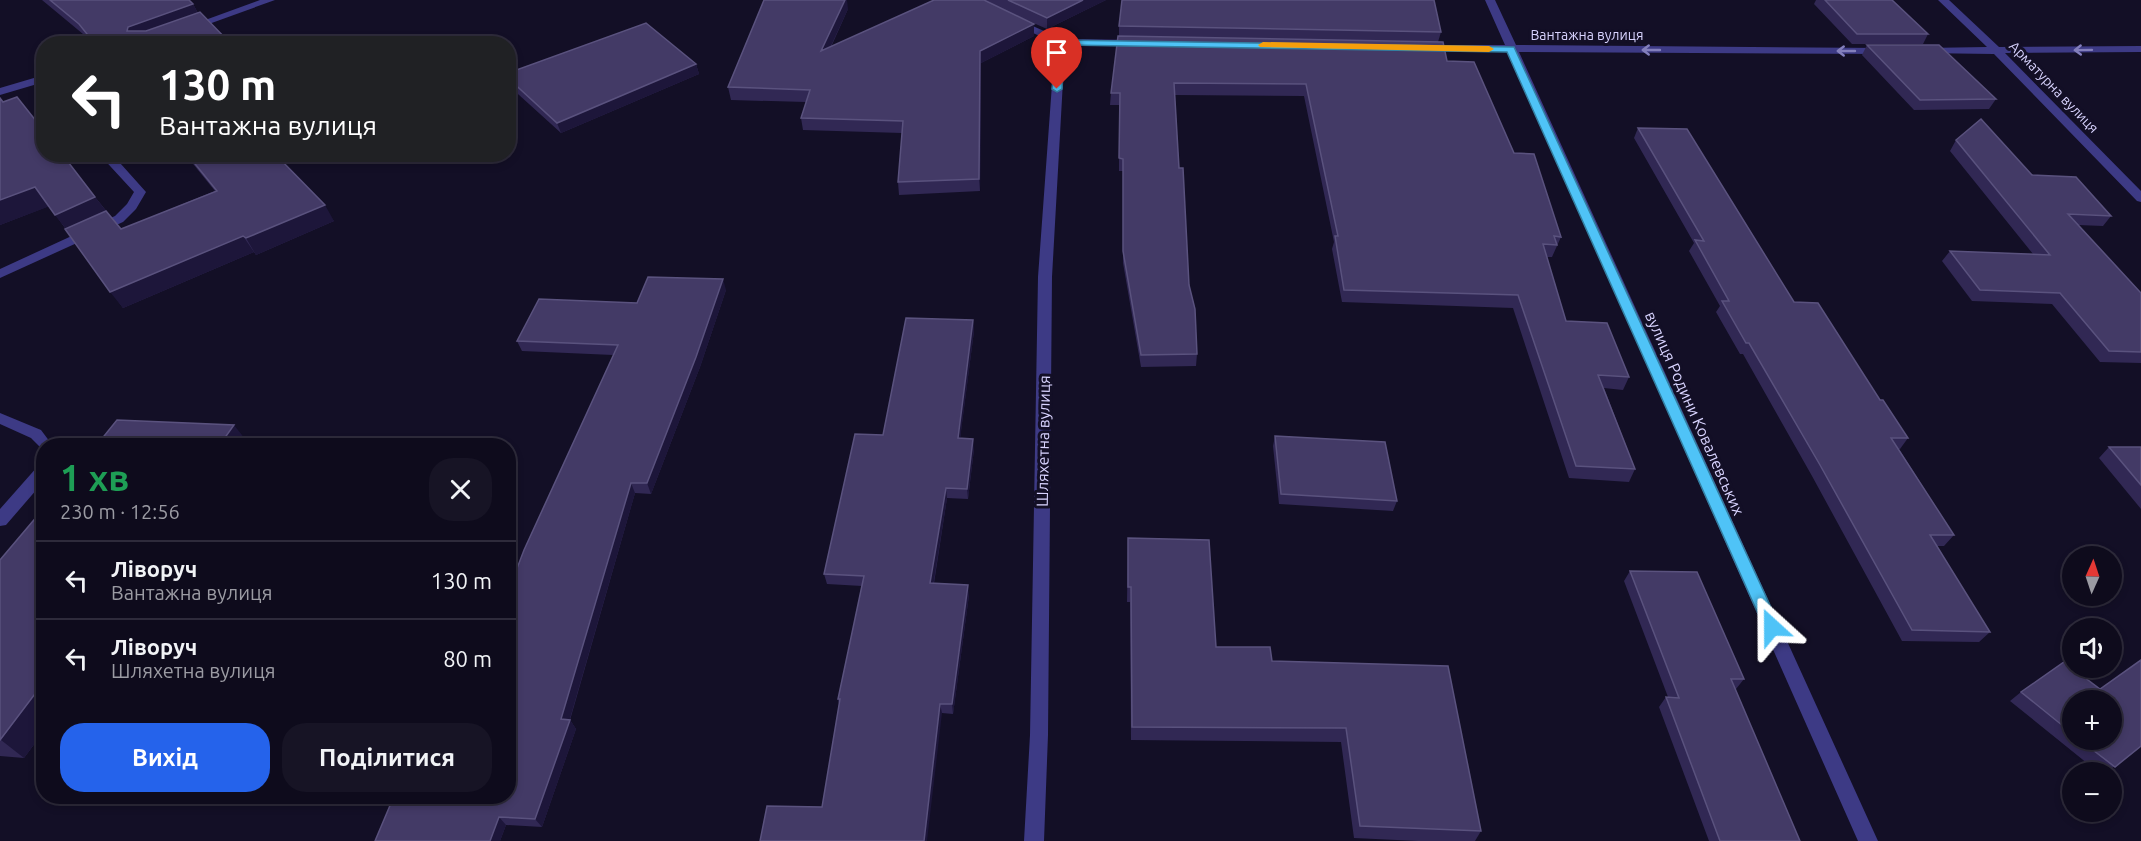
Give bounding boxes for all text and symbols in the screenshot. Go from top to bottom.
pin [1031,27,1082,89]
street label: Вантажна вулиця [1530,27,1644,43]
icon: arrive [1040,36,1073,69]
street label: Арматурна вулиця [2006,38,2102,136]
one-way arrow [1641,44,1661,56]
one-way arrow [2073,44,2093,56]
one-way arrow [1836,45,1856,57]
icon: left [60,60,138,138]
text: 130 m [159,61,276,108]
text: Вантажна вулиця [159,110,377,140]
street label: вулиця Родини Ковалевських [1642,308,1748,518]
street label: Шляхетна вулиця [1033,375,1053,507]
text: 1 хв [60,457,129,498]
button: close [429,458,492,521]
text: 230 m · 12:56 [60,500,180,523]
north arrow [2062,546,2122,606]
map controls [2062,546,2122,822]
text: Ліворуч [111,556,197,581]
icon: left [60,564,93,597]
text: 130 m [431,568,492,593]
text: Вантажна вулиця [111,581,272,604]
position arrow [1740,595,1804,659]
button: sound [2062,618,2122,678]
text: Ліворуч [111,634,197,659]
icon: left [60,642,93,675]
text: 80 m [443,646,492,671]
text: Шляхетна вулиця [111,659,276,682]
button: + [2062,690,2122,750]
button: Вихід [60,723,270,792]
button: Поділитися [282,723,492,792]
button: − [2062,762,2122,822]

